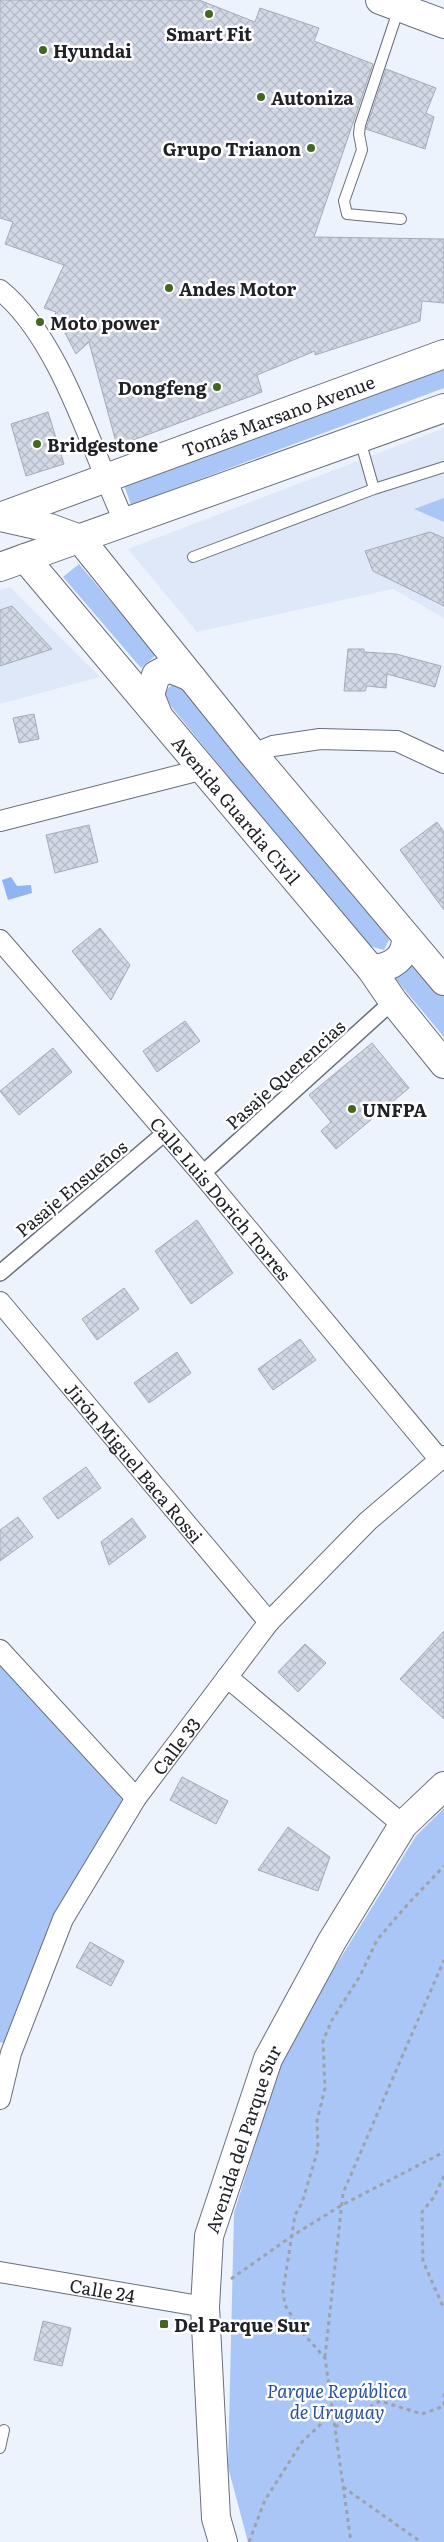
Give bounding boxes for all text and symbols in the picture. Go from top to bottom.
marker: Smart Fit [203,8,215,20]
place label: Smart Fit [166,20,252,47]
place label: Hyundai [53,37,132,64]
marker: Hyundai [37,44,49,56]
place label: Autoniza [271,84,354,111]
marker: Autoniza [255,91,267,103]
place label: Grupo Trianon [163,135,301,162]
marker: Grupo Trianon [305,142,317,154]
place label: Andes Motor [179,275,297,302]
marker: Andes Motor [163,282,175,294]
place label: Moto power [50,309,160,336]
marker: Moto power [34,316,46,328]
street label: Tomás Marsano Avenue [178,367,378,463]
place label: Dongfeng [118,374,208,401]
marker: Dongfeng [211,381,223,393]
place label: Bridgestone [47,431,158,458]
marker: Bridgestone [31,438,43,450]
street label: Avenida Guardia Civil [166,729,307,890]
street label: Pasaje Querencias [219,1013,351,1135]
place label: UNFPA [362,1096,427,1123]
marker: UNFPA [346,1103,358,1115]
street label: Calle Luis Dorich Torres [144,1110,298,1286]
street label: Pasaje Ensueños [9,1133,133,1243]
street label: Jirón Miguel Baca Rossi [59,1376,210,1548]
street label: Calle 33 [145,1711,206,1780]
street label: Avenida del Parque Sur [197,2039,287,2236]
street label: Calle 24 [68,2271,137,2308]
place label: Del Parque Sur [174,2311,310,2338]
marker: Del Parque Sur [158,2318,170,2330]
park label: Parque República de Uruguay [267,2377,408,2425]

